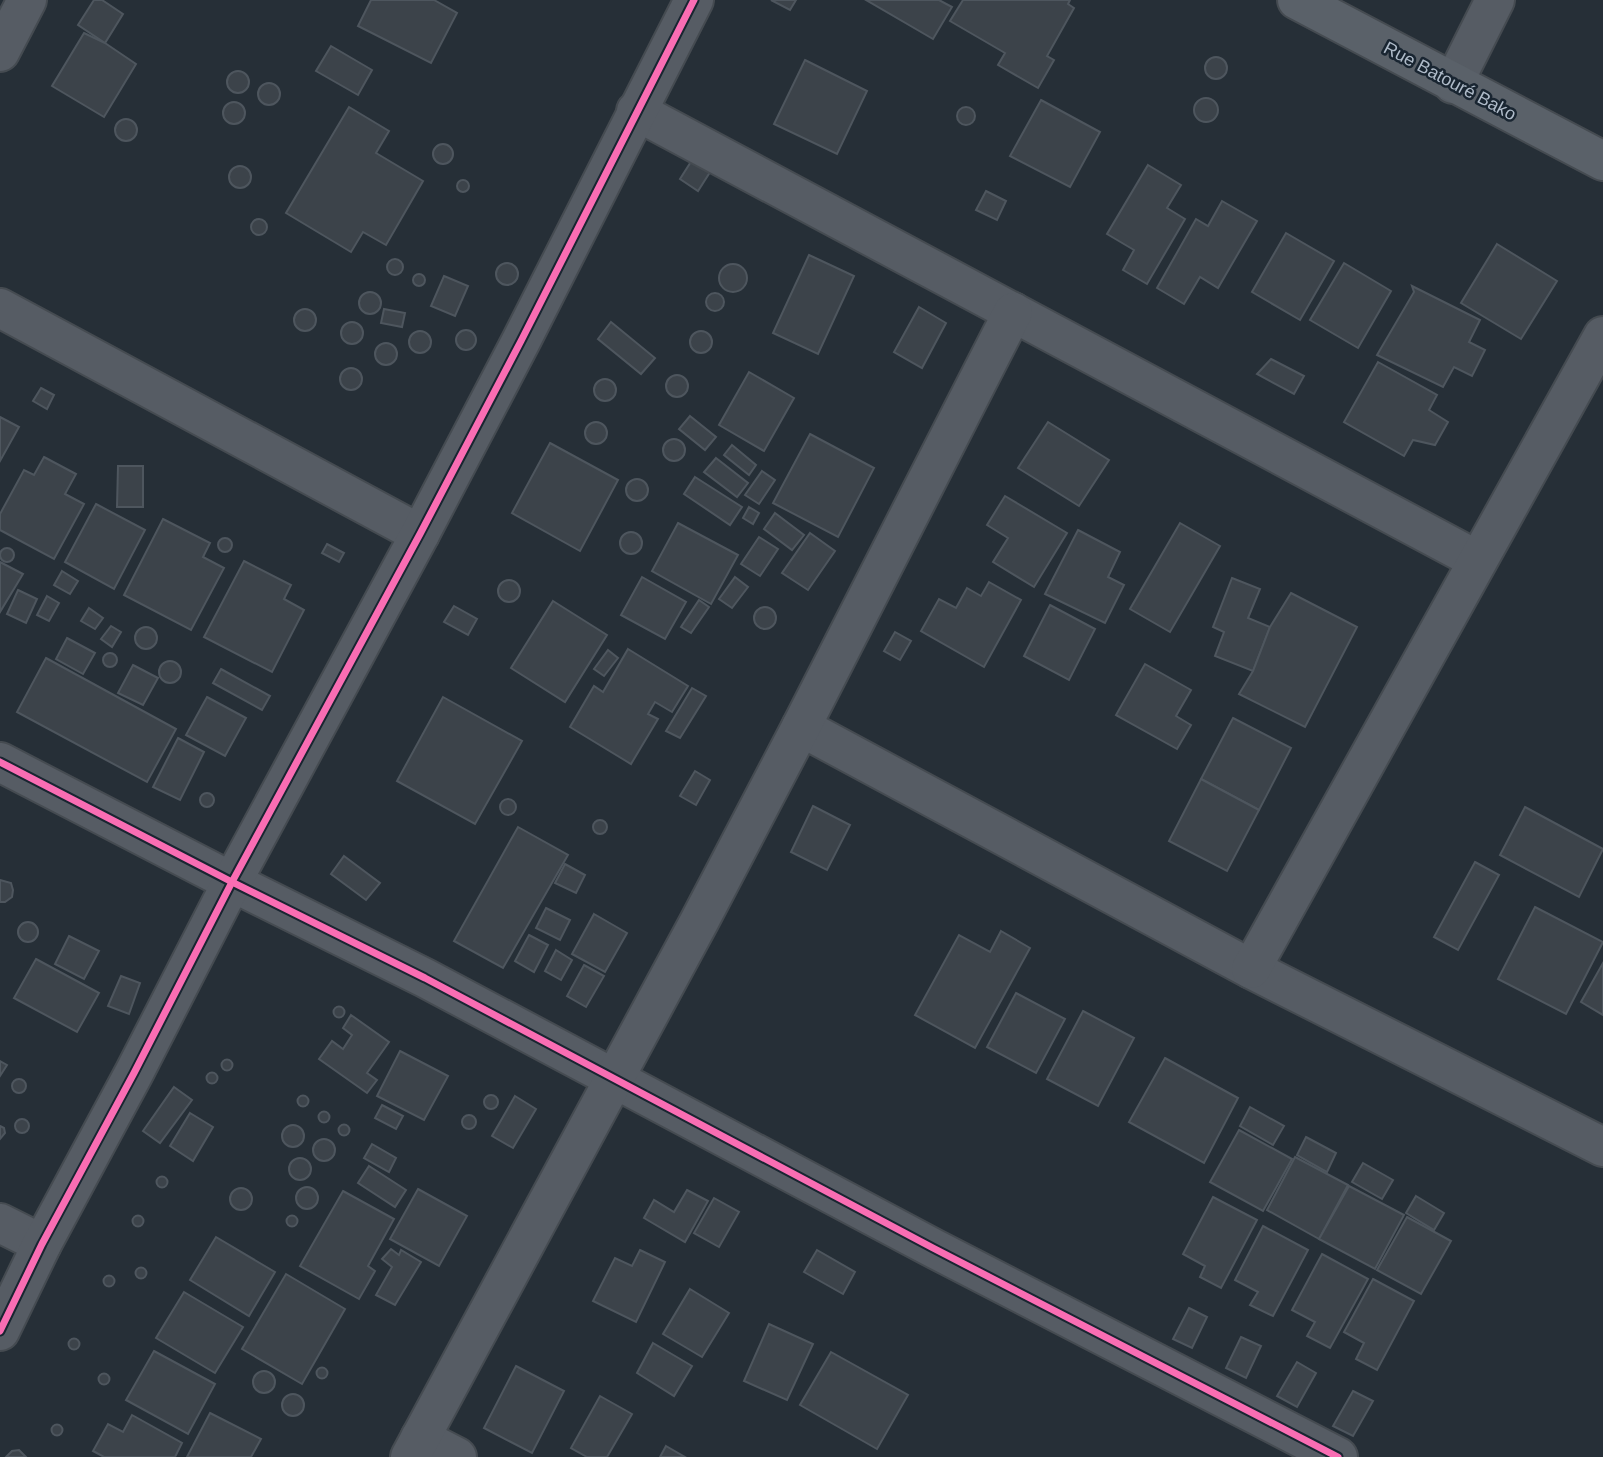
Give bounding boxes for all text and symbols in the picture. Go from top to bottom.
street label: Rue Batouré Bako [1380,38,1520,124]

